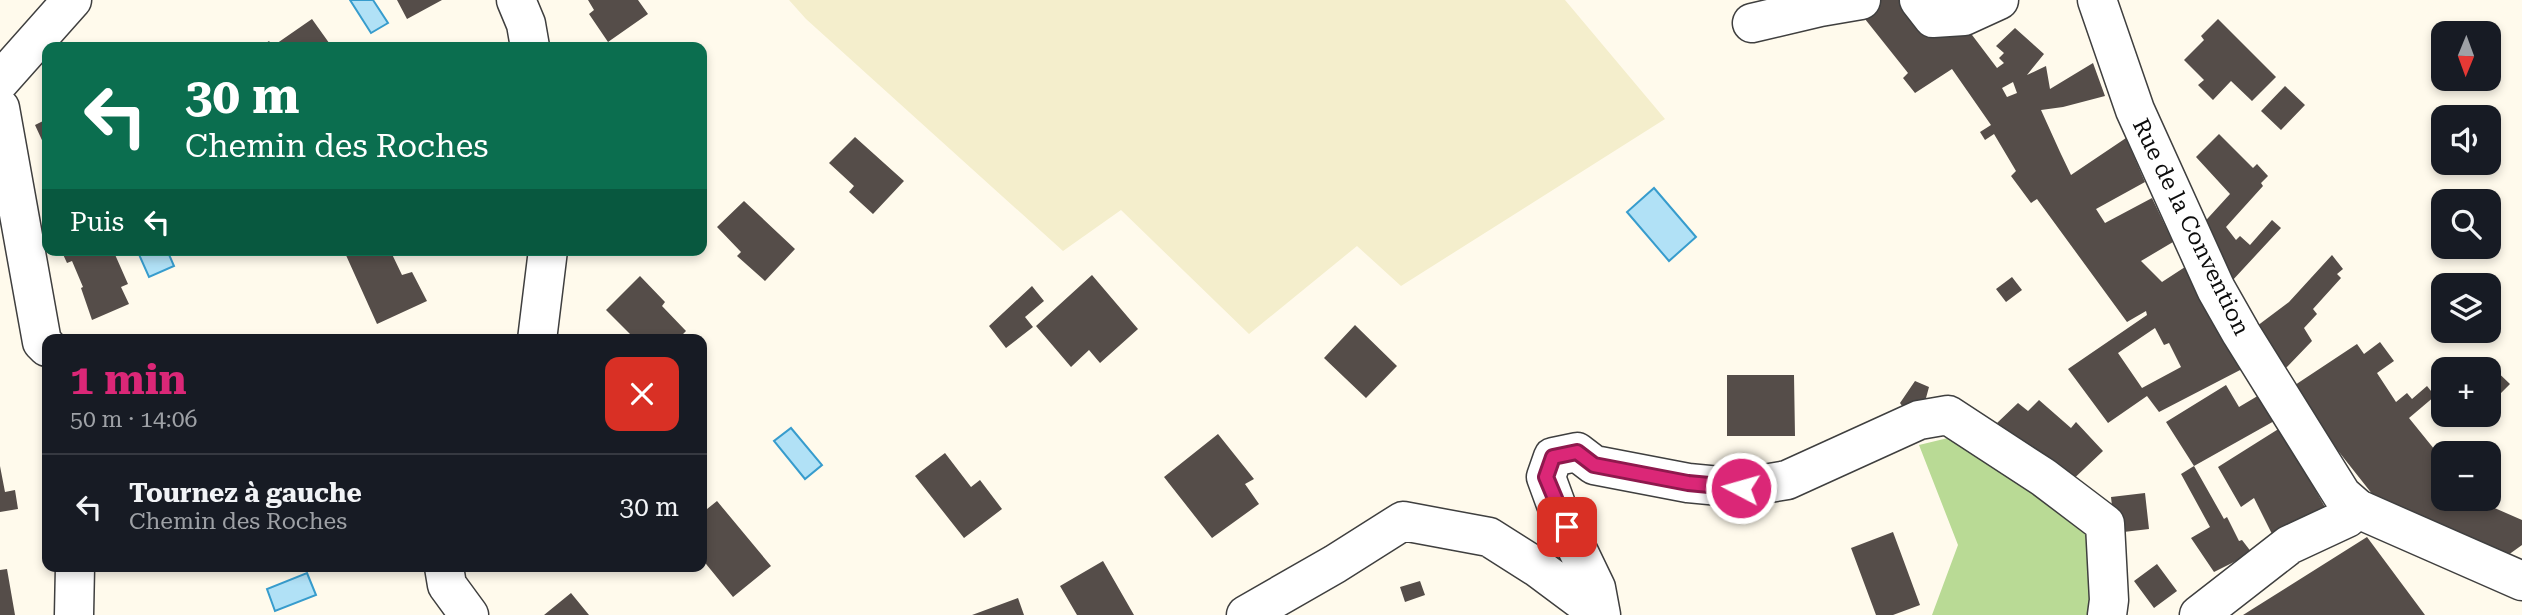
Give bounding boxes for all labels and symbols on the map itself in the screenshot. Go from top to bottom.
north arrow [2431,21,2501,91]
street label: Rue de la Convention [2127,114,2255,340]
position arrow [1704,451,1778,525]
pin [1537,497,1597,557]

